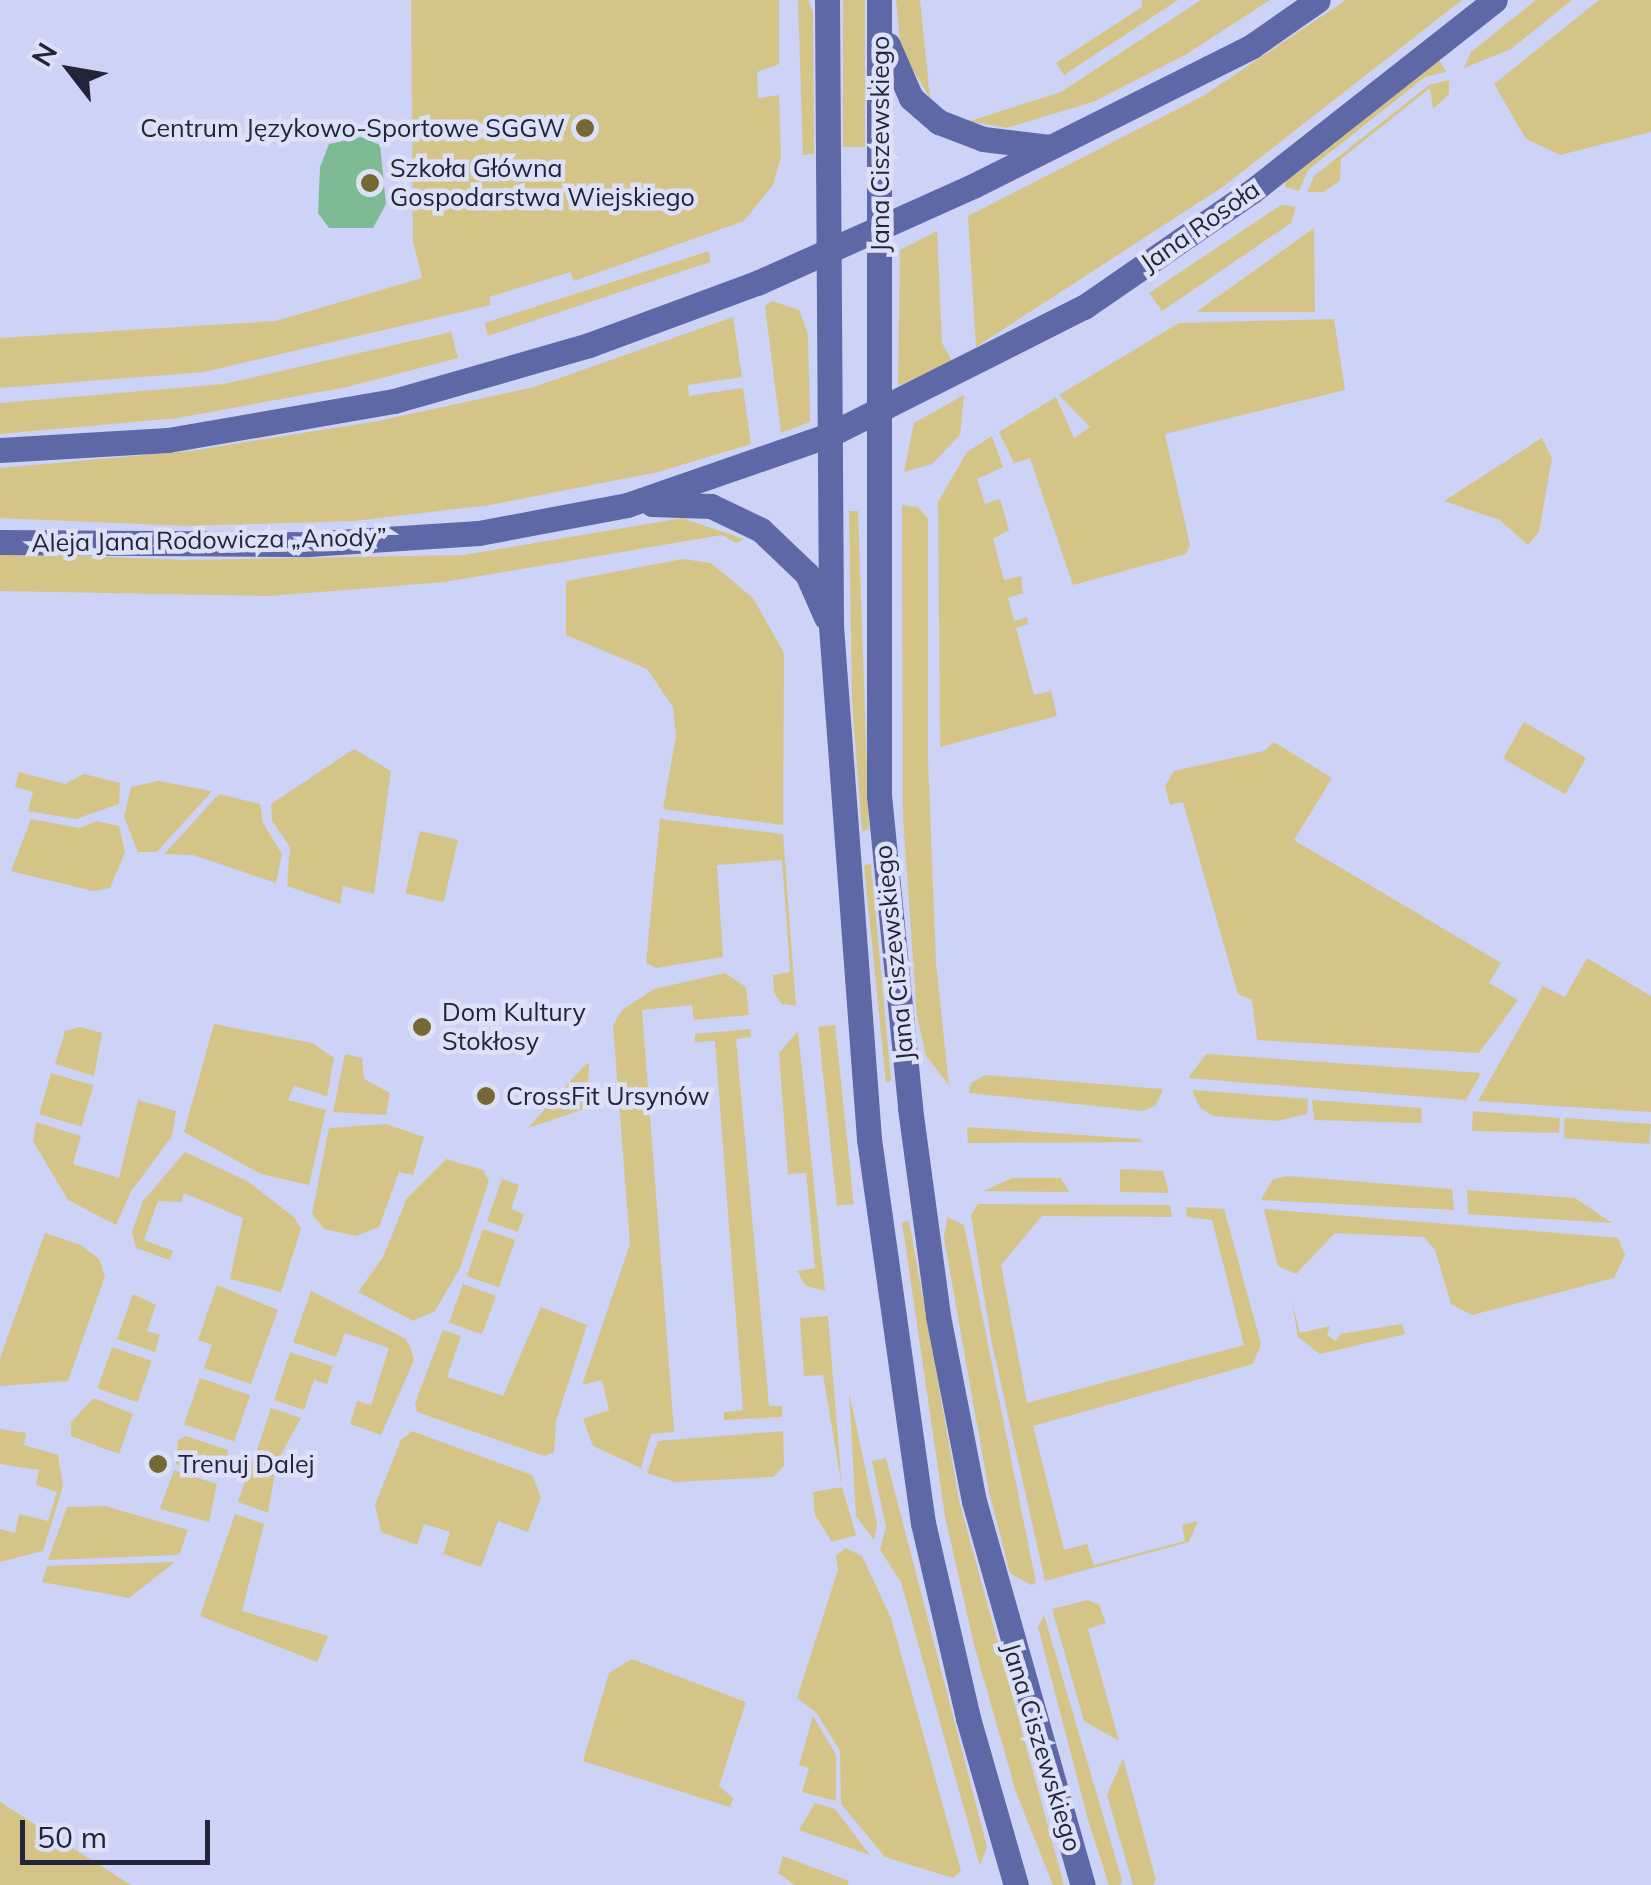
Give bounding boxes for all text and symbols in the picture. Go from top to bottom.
north arrow [20,20,120,120]
text: N [23,36,64,72]
street label: Jana Ciszewskiego [865,36,895,252]
place label: Centrum Językowo-Sportowe SGGW [140,113,565,143]
marker: Centrum Językowo-Sportowe SGGW [574,117,596,139]
place label: Szkoła Główna Gospodarstwa Wiejskiego [390,154,695,213]
marker: Szkoła Główna Gospodarstwa Wiejskiego [359,172,381,194]
street label: Jana Rosoła [1135,174,1265,278]
street label: Aleja Jana Rodowicza „Anody” [31,522,387,558]
street label: Jana Ciszewskiego [868,844,920,1062]
place label: Dom Kultury Stokłosy [442,998,586,1057]
marker: Dom Kultury Stokłosy [411,1016,433,1038]
place label: CrossFit Ursynów [506,1081,709,1111]
marker: CrossFit Ursynów [475,1085,497,1107]
place label: Trenuj Dalej [178,1449,314,1479]
marker: Trenuj Dalej [147,1453,169,1475]
street label: Jana Ciszewskiego [996,1639,1088,1855]
scale bar [25,1800,215,1862]
text: 50 m [37,1818,107,1856]

